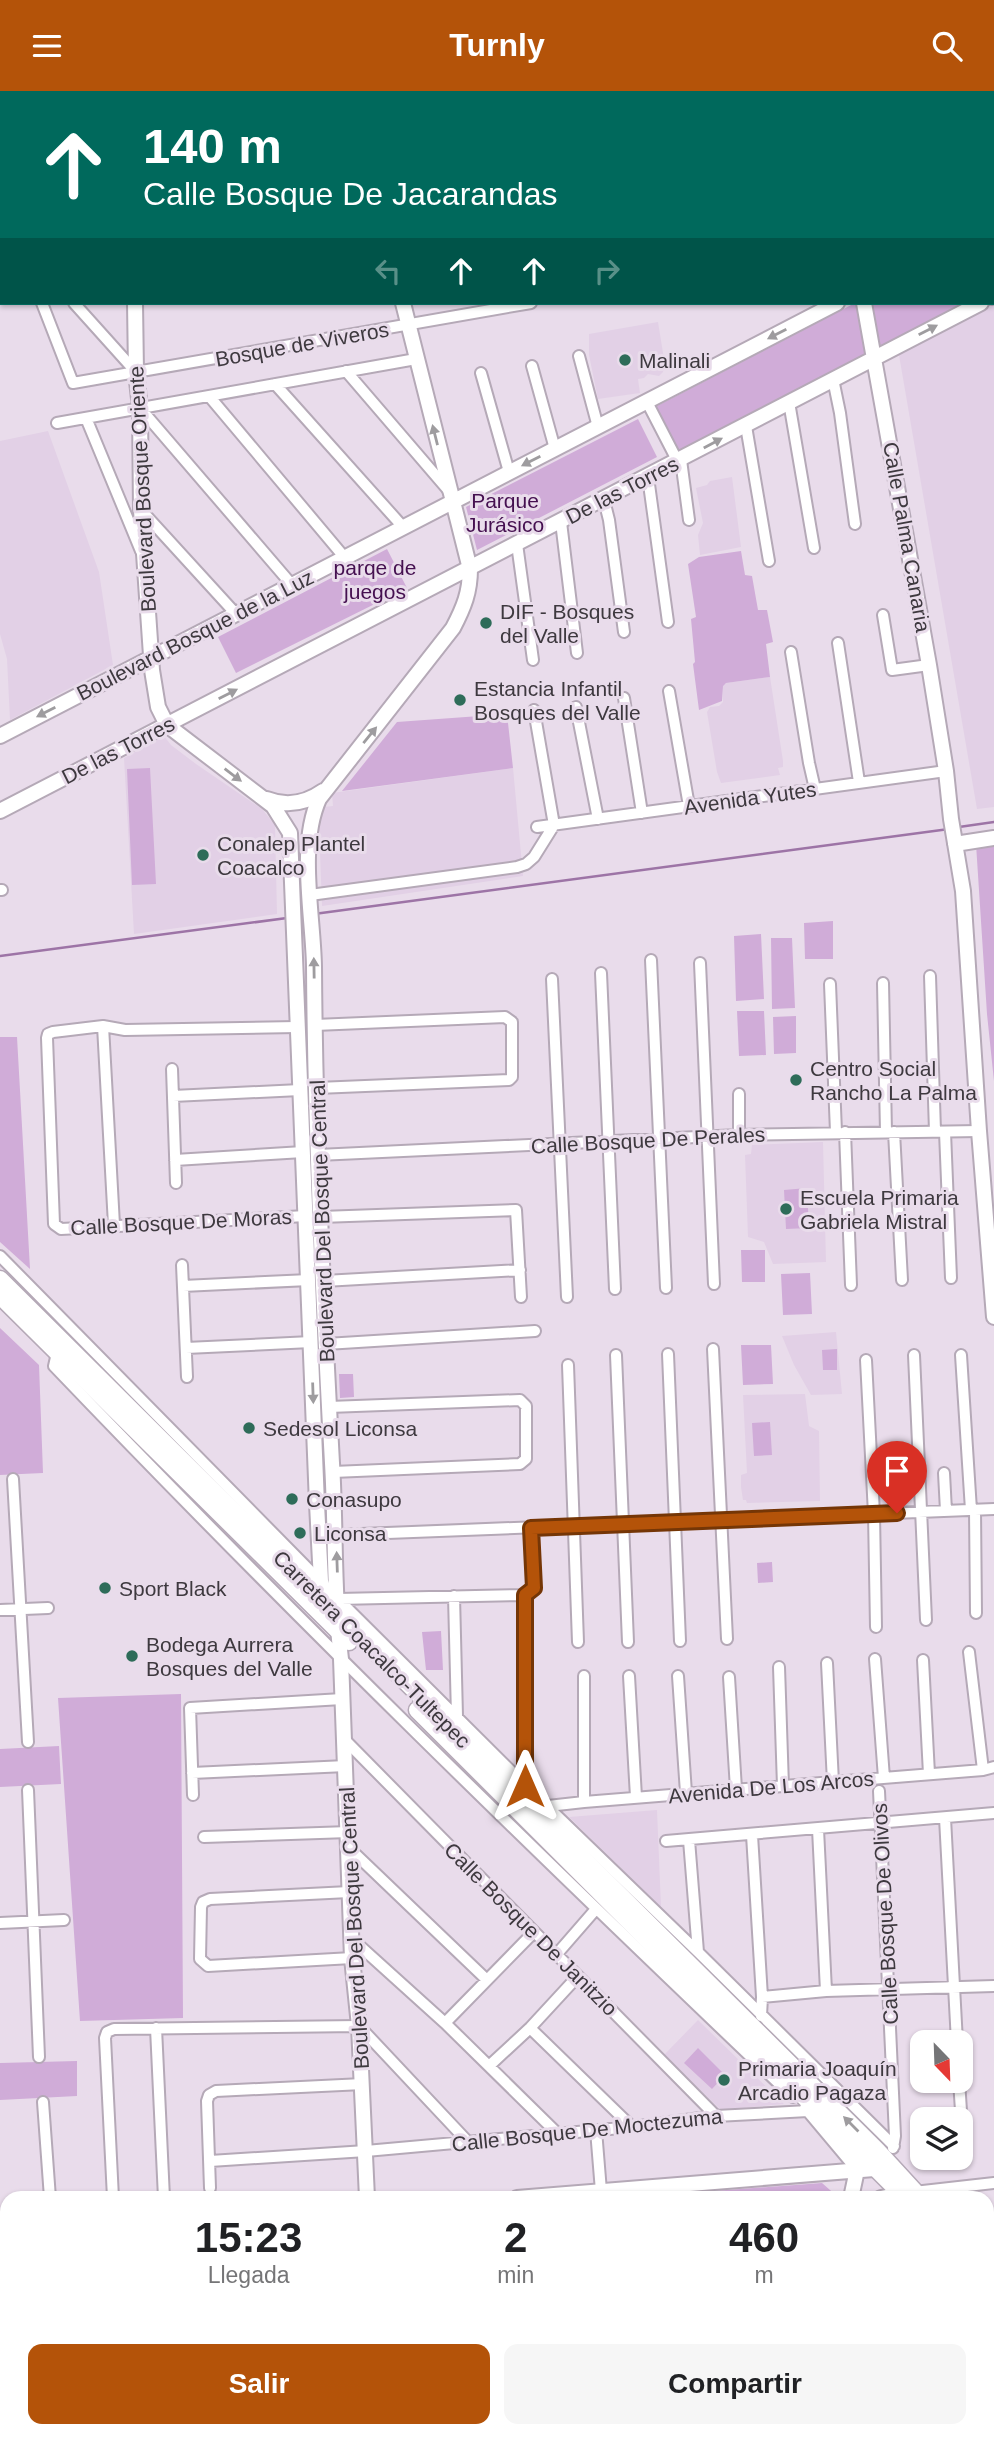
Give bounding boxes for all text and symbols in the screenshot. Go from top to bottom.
icon: menu [28,27,66,65]
text: Turnly [449,27,545,63]
icon: search [928,27,966,65]
icon: ahead [28,119,119,210]
text: 140 m [143,119,282,173]
text: Calle Bosque De Jacarandas [143,176,557,212]
icon: left [369,252,407,290]
icon: ahead [442,252,480,290]
icon: ahead [515,252,553,290]
icon: right [588,252,626,290]
street label: Bosque de Viveros [213,317,391,371]
one-way arrow [918,325,938,336]
one-way arrow [767,329,787,340]
place label: Malinali [639,349,710,372]
marker: Malinali [617,352,633,368]
street label: Boulevard Bosque Oriente [124,365,160,613]
one-way arrow [429,424,440,446]
one-way arrow [703,438,723,449]
street label: Calle Palma Canaria [879,440,935,634]
street label: De las Torres [562,452,682,528]
one-way arrow [521,455,541,466]
park label: Parque Jurásico [466,489,544,536]
park label: parqe de juegos [334,556,416,603]
street label: Boulevard Bosque de la Luz [73,565,317,705]
place label: DIF - Bosques del Valle [500,600,634,647]
marker: DIF - Bosques del Valle [478,615,494,631]
place label: Estancia Infantil Bosques del Valle [474,677,641,724]
one-way arrow [218,688,238,699]
marker: Estancia Infantil Bosques del Valle [452,692,468,708]
one-way arrow [36,706,56,718]
street label: De las Torres [58,712,178,788]
one-way arrow [362,726,377,743]
one-way arrow [224,768,242,782]
street label: Avenida Yutes [682,777,818,819]
place label: Conalep Plantel Coacalco [217,832,365,879]
marker: Conalep Plantel Coacalco [195,847,211,863]
one-way arrow [308,957,319,979]
place label: Centro Social Rancho La Palma [810,1057,977,1104]
marker: Centro Social Rancho La Palma [788,1072,804,1088]
street label: Boulevard Del Bosque Central [306,1079,338,1363]
street label: Calle Bosque De Perales [530,1122,766,1158]
place label: Escuela Primaria Gabriela Mistral [800,1186,959,1233]
marker: Escuela Primaria Gabriela Mistral [778,1201,794,1217]
street label: Calle Bosque De Moras [70,1205,292,1239]
one-way arrow [307,1383,318,1405]
place label: Sedesol Liconsa [263,1417,417,1440]
marker: Sedesol Liconsa [241,1420,257,1436]
pin [867,1441,927,1513]
icon: arrive [878,1452,916,1490]
place label: Conasupo [306,1488,402,1511]
marker: Conasupo [284,1491,300,1507]
place label: Liconsa [314,1522,387,1545]
marker: Liconsa [292,1525,308,1541]
street label: Carretera Coacalco-Tultepec [269,1546,475,1752]
one-way arrow [331,1551,342,1573]
place label: Sport Black [119,1577,227,1600]
marker: Sport Black [97,1580,113,1596]
place label: Bodega Aurrera Bosques del Valle [146,1633,313,1680]
marker: Bodega Aurrera Bosques del Valle [124,1648,140,1664]
position arrow [488,1749,562,1823]
street label: Avenida De Los Arcos [667,1767,875,1807]
street label: Boulevard Del Bosque Central [335,1786,373,2070]
street label: Calle Bosque De Olivos [868,1803,902,2025]
street label: Calle Bosque De Janitzio [440,1838,622,2020]
north arrow [910,2030,973,2093]
map controls [910,2030,973,2170]
place label: Primaria Joaquín Arcadio Pagaza [738,2057,897,2104]
marker: Primaria Joaquín Arcadio Pagaza [716,2072,732,2088]
street label: Calle Bosque De Moctezuma [451,2104,724,2156]
button: layers [910,2107,973,2170]
one-way arrow [842,2116,859,2133]
text: 15:23 [195,2214,302,2261]
text: 2 [504,2214,527,2261]
text: 460 [729,2214,799,2261]
text: Llegada [208,2262,290,2288]
text: min [497,2262,534,2288]
text: m [755,2262,774,2288]
button: Salir [28,2344,490,2424]
button: Compartir [504,2344,966,2424]

